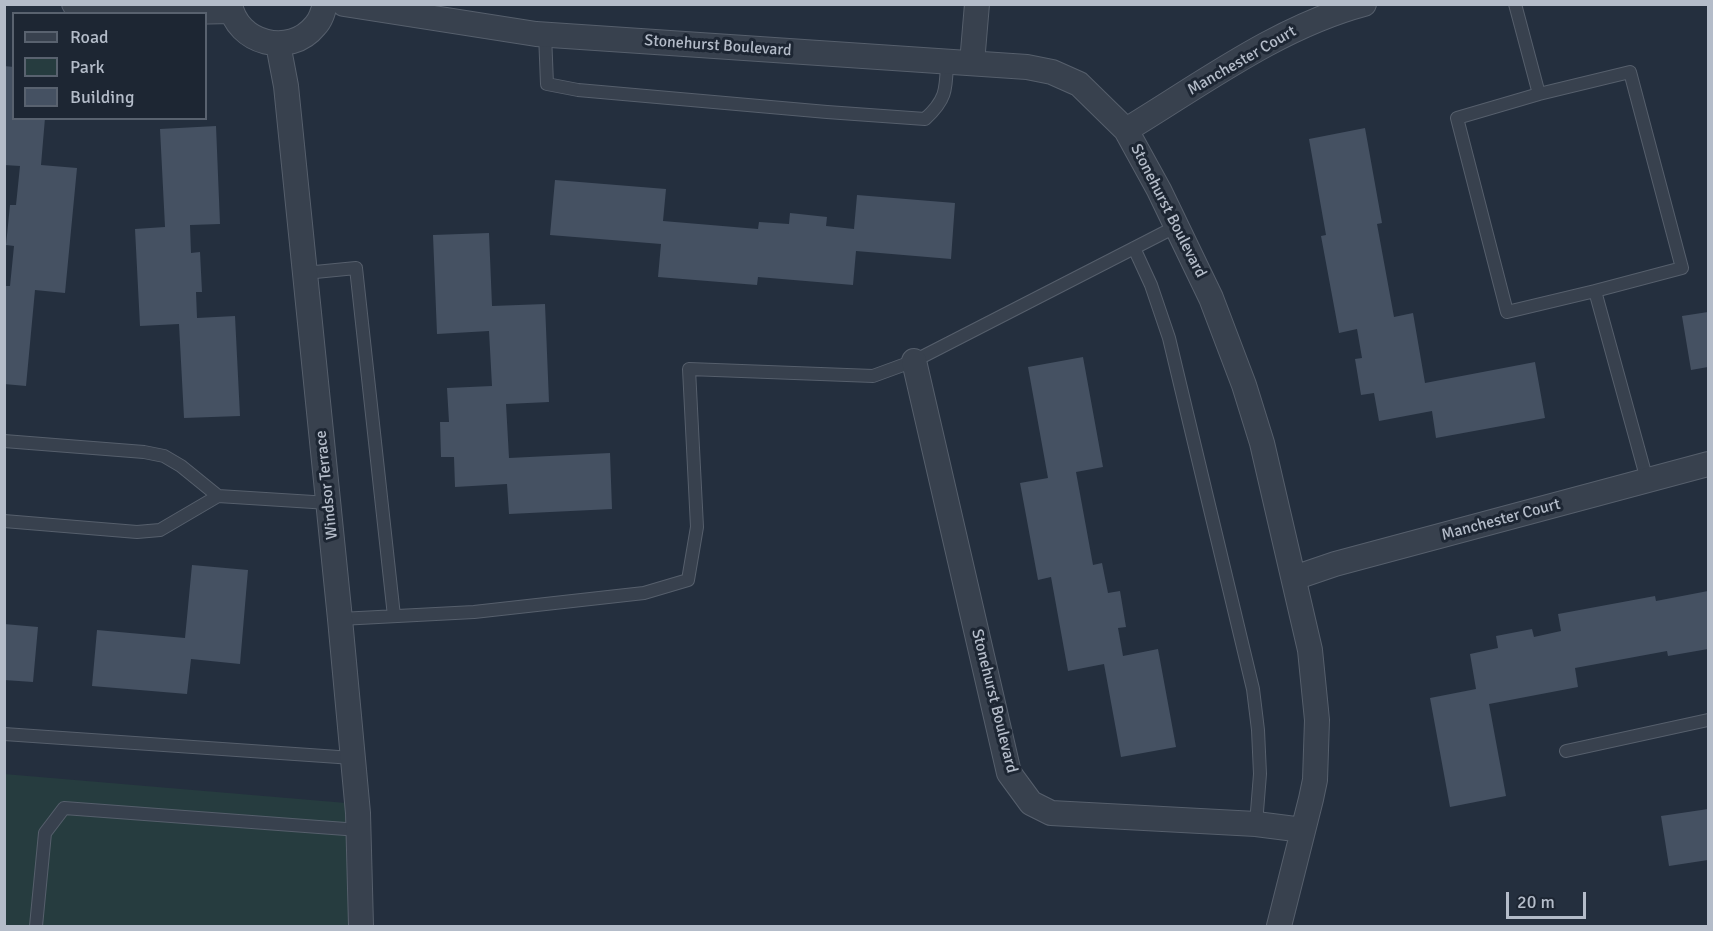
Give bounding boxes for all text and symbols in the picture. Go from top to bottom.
legend [12,12,207,120]
street label: Manchester Court [1184,22,1300,100]
text: Road [70,26,109,48]
street label: Stonehurst Boulevard [644,31,792,61]
text: Park [70,56,105,78]
text: Building [70,86,134,108]
street label: Stonehurst Boulevard [1126,141,1210,281]
street label: Windsor Terrace [312,430,342,540]
street label: Manchester Court [1439,495,1563,545]
street label: Stonehurst Boulevard [967,627,1021,775]
scale bar [1509,880,1588,918]
text: 20 m [1517,891,1555,913]

